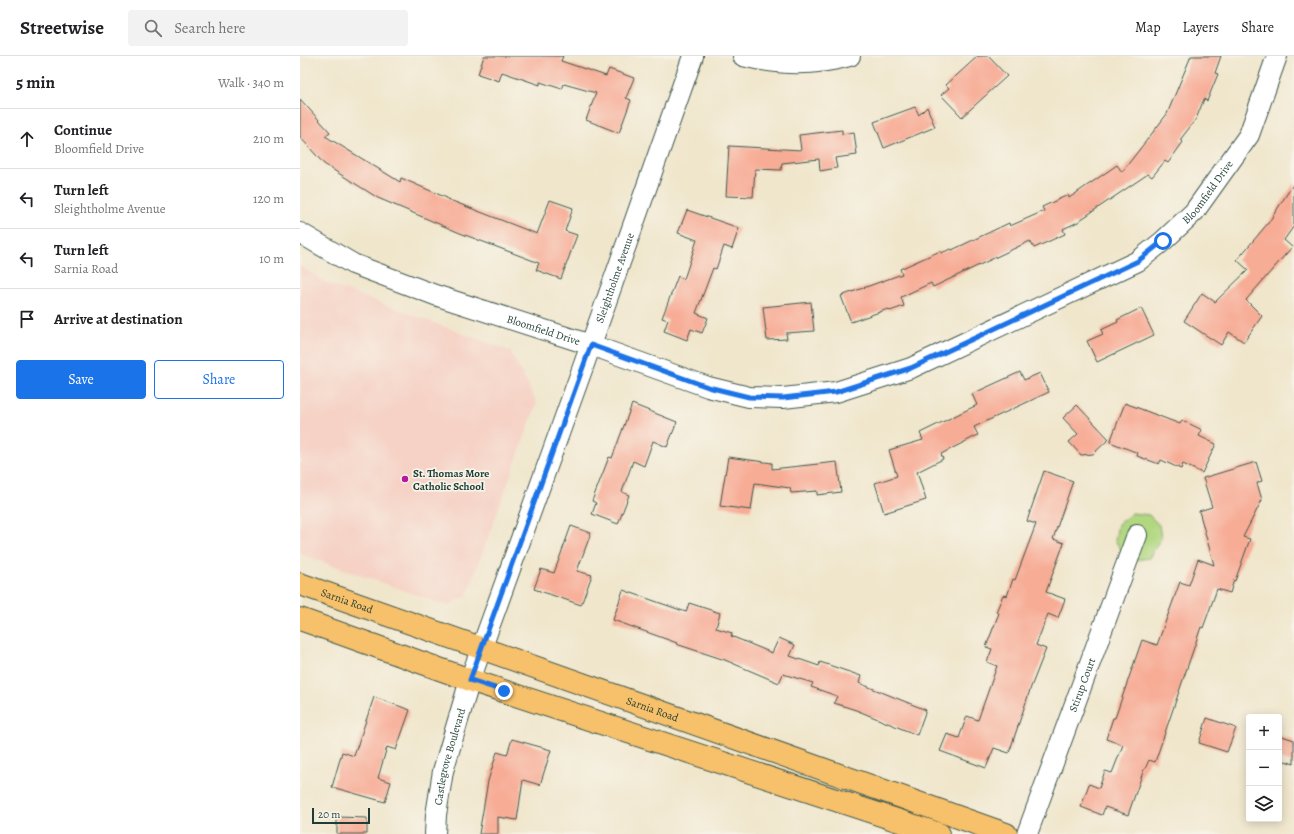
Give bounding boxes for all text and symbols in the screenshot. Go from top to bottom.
search box [128,10,408,46]
text: Streetwise [20,15,104,41]
icon: search [142,17,164,39]
text: Search here [174,18,245,38]
text: Map [1135,18,1161,37]
text: Layers [1183,18,1219,37]
text: Share [1241,18,1274,37]
text: 5 min [16,71,55,94]
text: Walk · 340 m [218,74,284,91]
text: Continue [54,120,112,140]
icon: ahead [16,128,38,150]
text: 210 m [253,130,284,147]
text: Bloomfield Drive [54,140,144,157]
street label: Bloomfield Drive [1179,157,1236,227]
text: Turn left [54,180,109,200]
icon: left [16,188,38,210]
text: 120 m [253,190,284,207]
text: Sleightholme Avenue [54,200,166,217]
street label: Sleightholme Avenue [592,231,637,325]
route start [1154,232,1172,250]
text: Turn left [54,240,109,260]
icon: left [16,248,38,270]
text: 10 m [259,250,284,267]
text: Sarnia Road [54,260,118,277]
icon: arrive [16,308,38,330]
text: Arrive at destination [54,309,183,329]
street label: Bloomfield Drive [505,311,582,349]
button: Save [16,360,146,399]
button: Share [154,360,284,399]
place label: St. Thomas More Catholic School [413,466,489,494]
marker: St. Thomas More Catholic School [400,474,410,484]
street label: Sarnia Road [319,585,375,617]
street label: Stirup Court [1065,655,1099,714]
route end [495,682,513,700]
street label: Sarnia Road [624,693,681,725]
street label: Castlegrove Boulevard [430,706,469,806]
map controls [1246,714,1282,822]
button: + [1246,714,1282,750]
button: − [1246,750,1282,786]
button: layers [1246,786,1282,822]
scale bar [312,806,370,825]
text: 20 m [318,807,340,822]

